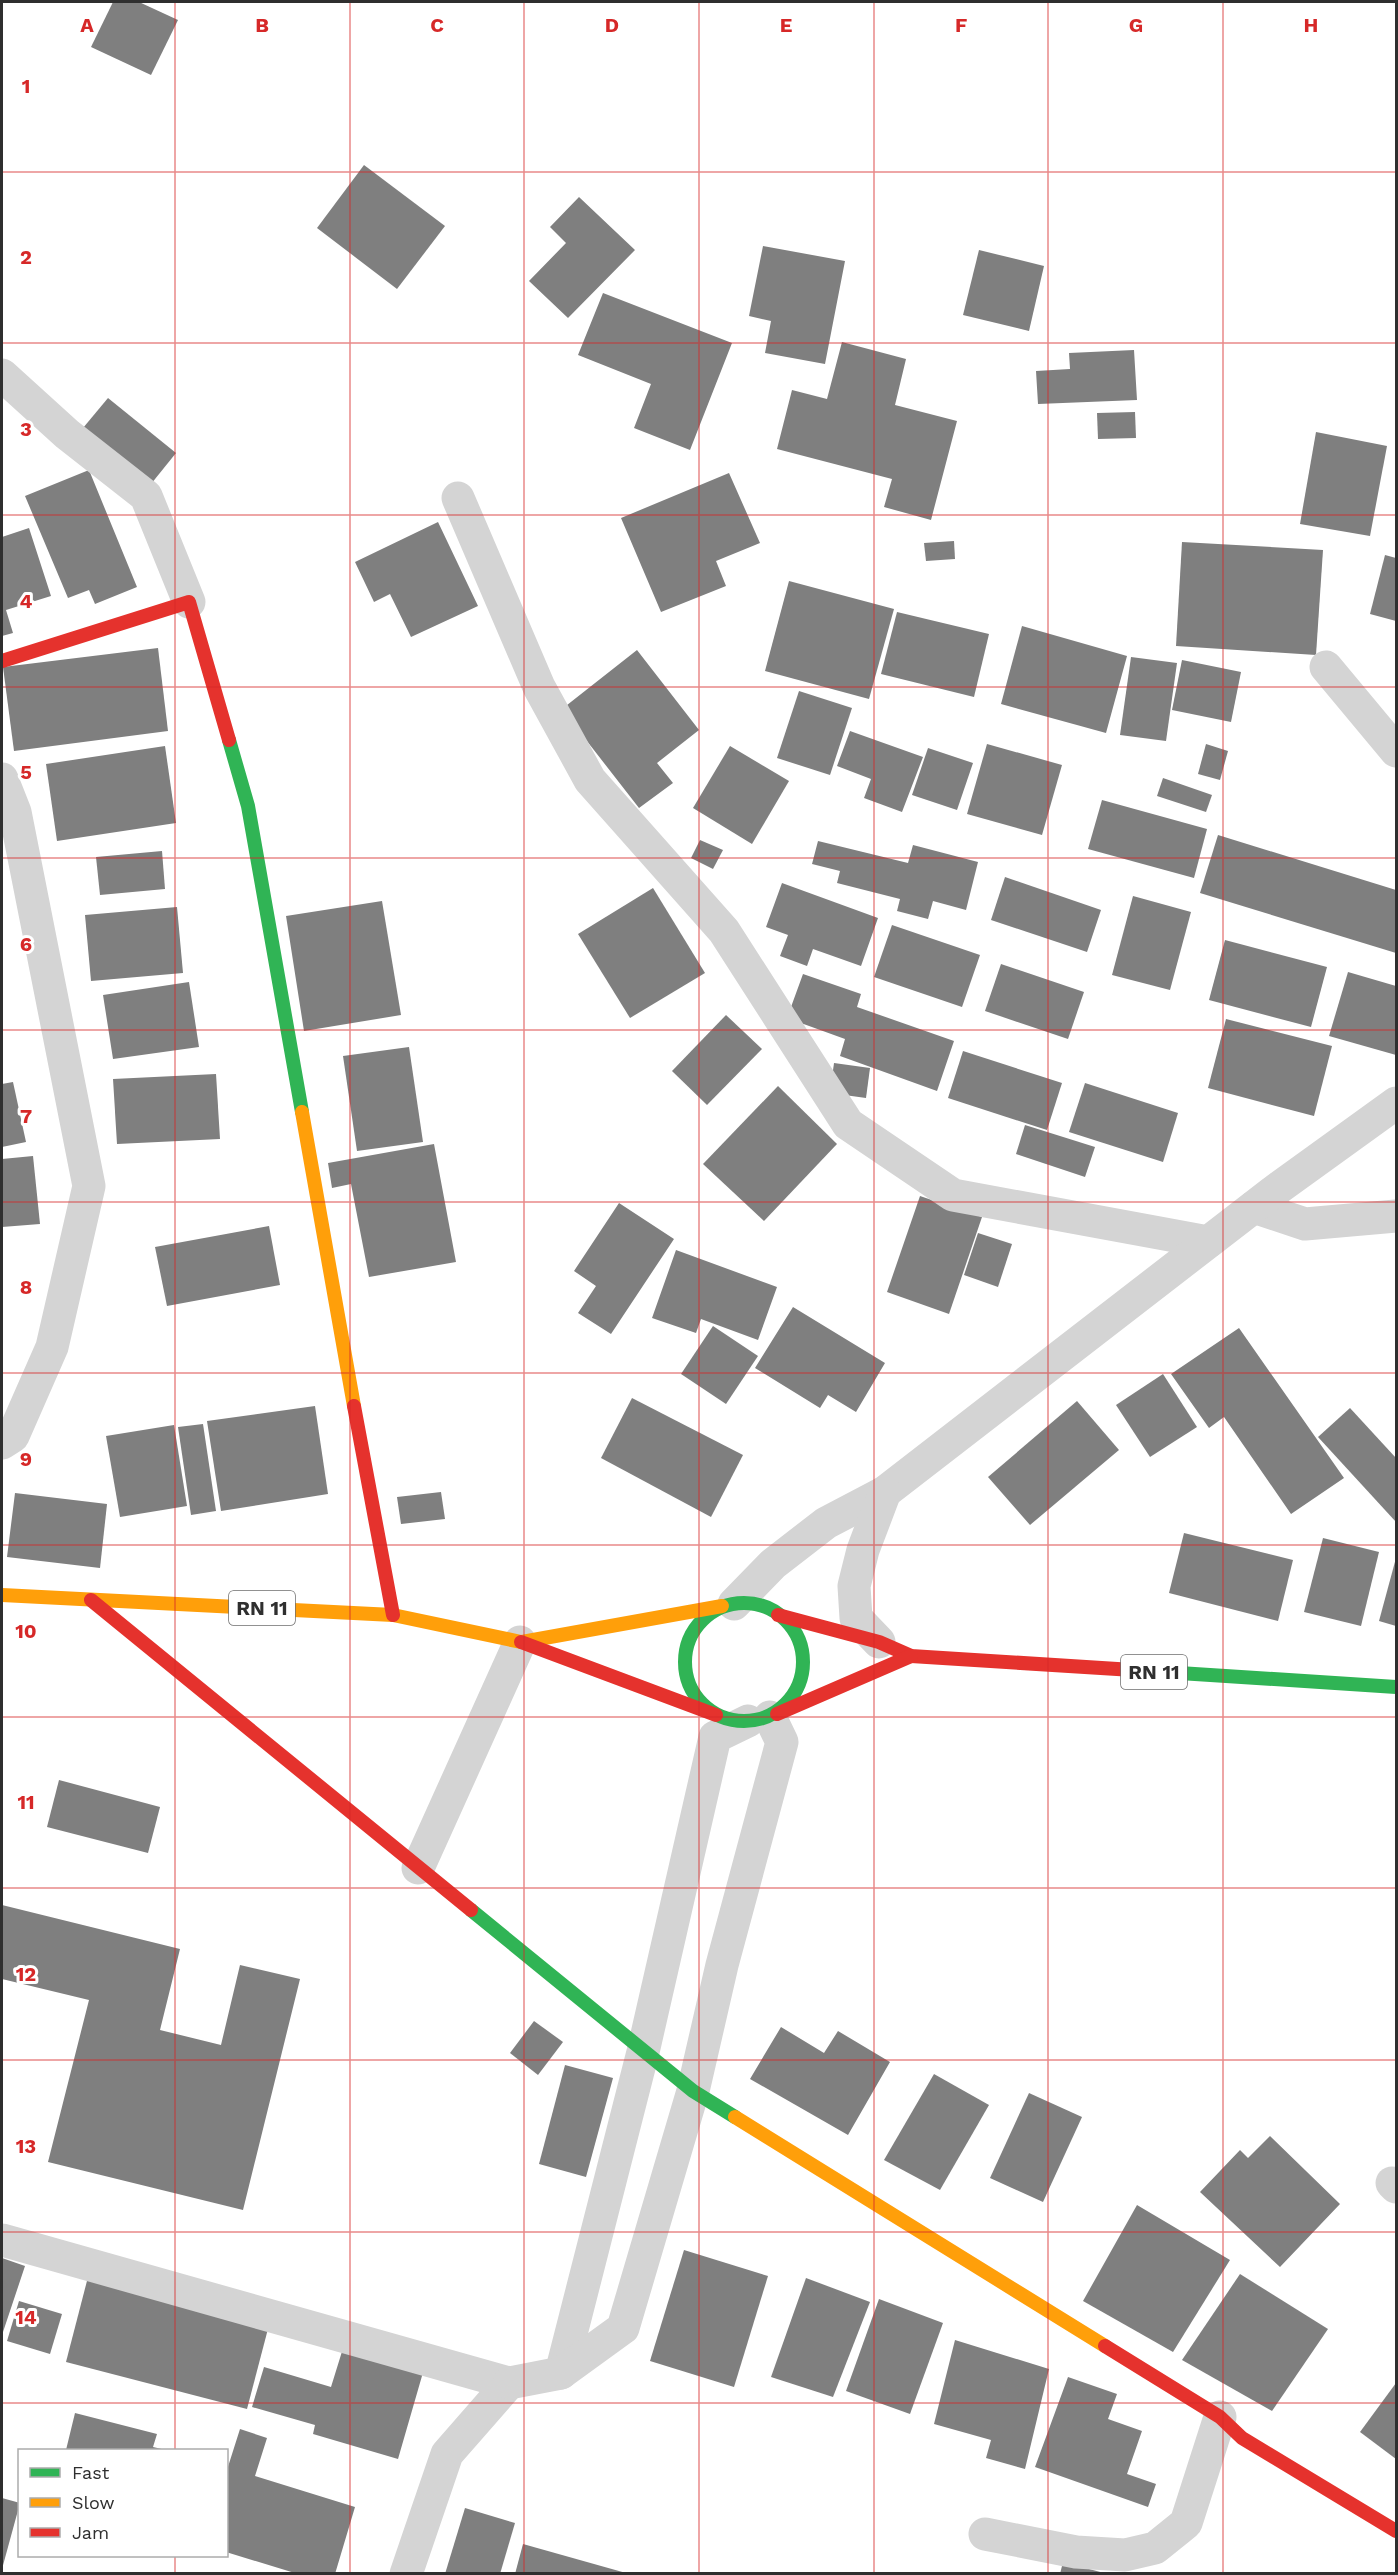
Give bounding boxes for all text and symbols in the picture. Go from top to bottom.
text: A [80,13,94,37]
text: B [255,13,269,37]
text: C [430,13,444,37]
text: D [605,13,619,37]
text: E [780,13,792,37]
text: F [955,13,967,37]
text: G [1129,13,1143,37]
text: H [1304,13,1318,37]
text: 1 [22,74,30,98]
text: 2 [20,245,32,269]
text: 3 [20,417,32,441]
text: 4 [20,589,33,613]
text: 5 [20,760,32,784]
text: 6 [20,932,32,956]
text: 7 [20,1104,32,1128]
text: 8 [20,1275,32,1299]
text: 9 [20,1447,32,1471]
road number: RN 11 [229,1591,295,1625]
text: 10 [15,1619,37,1643]
road number: RN 11 [1121,1655,1187,1689]
text: 11 [17,1790,35,1814]
text: 12 [16,1962,36,1986]
text: 13 [16,2134,36,2158]
text: 14 [15,2305,37,2329]
legend [18,2449,228,2557]
text: Fast [72,2462,110,2483]
text: Slow [72,2492,115,2513]
text: Jam [72,2522,109,2543]

